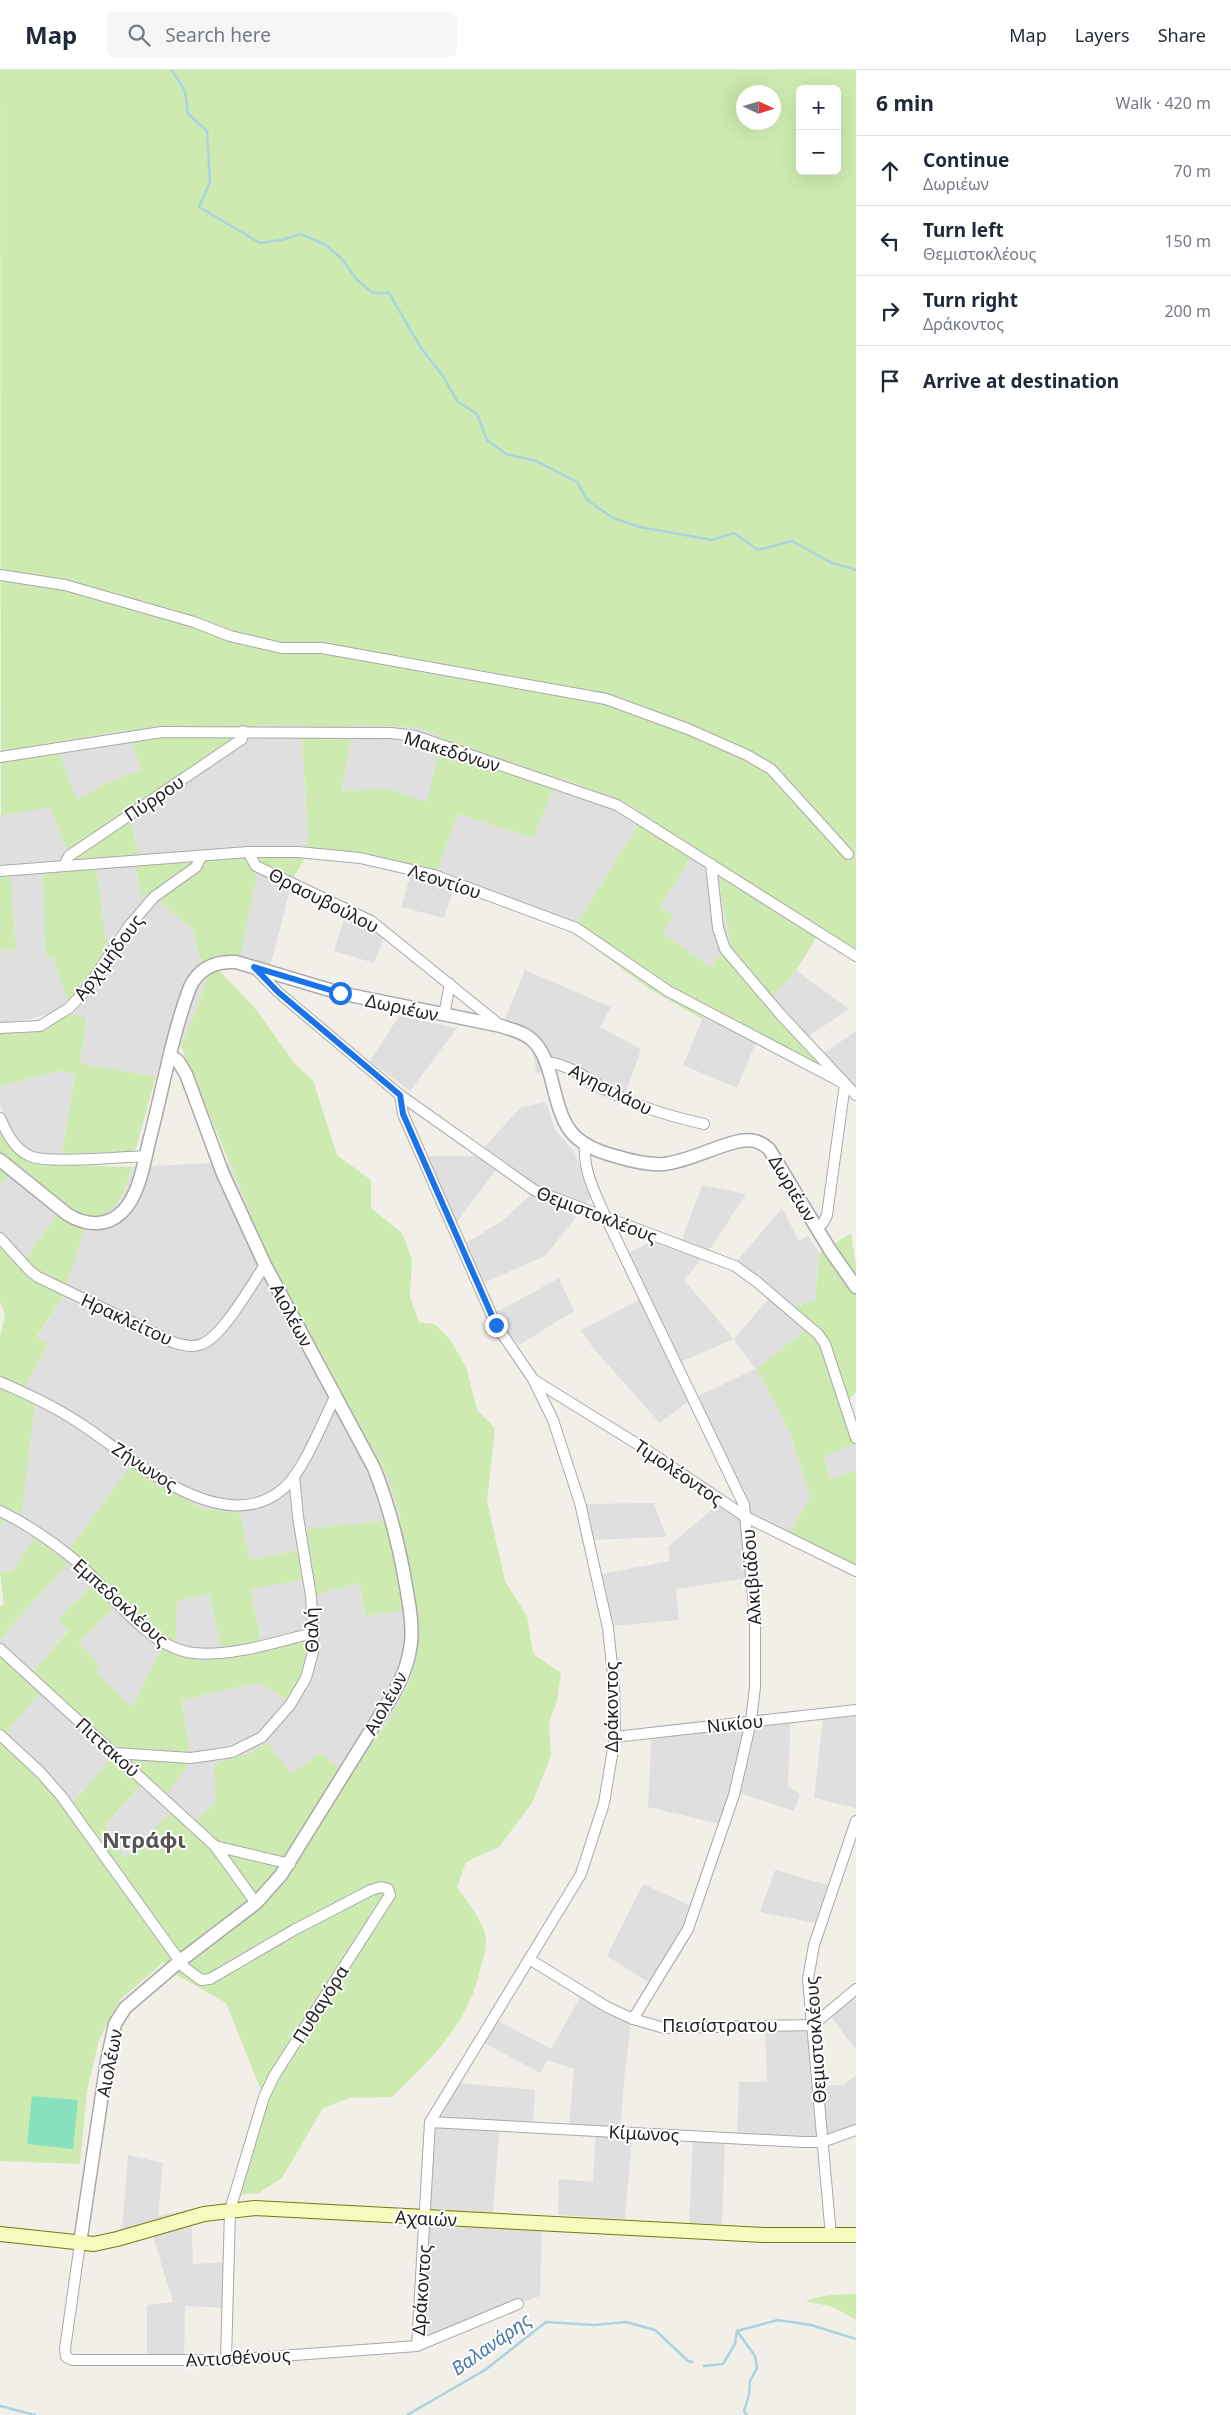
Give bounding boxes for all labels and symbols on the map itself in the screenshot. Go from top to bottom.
north arrow [736,85,781,130]
street label: Μακεδόνων [401,725,503,777]
street label: Πύρρου [119,769,189,827]
street label: Λεοντίου [406,858,484,904]
street label: Θρασυβούλου [265,862,383,938]
street label: Αρχιμήδους [68,909,148,1005]
route start [329,982,352,1005]
street label: Δωριέων [363,988,441,1026]
street label: Αγησιλάου [565,1058,657,1120]
street label: Δωριέων [764,1150,822,1226]
street label: Θεμιστοκλέους [533,1180,661,1248]
street label: Αιολέων [265,1279,319,1351]
street label: Ηρακλείτου [77,1287,177,1351]
route end [485,1314,508,1337]
street label: Τιμολέοντος [630,1433,728,1511]
street label: Ζήνωνος [108,1436,182,1496]
street label: Αλκιβιάδου [736,1528,766,1626]
street label: Εμπεδοκλέους [68,1553,174,1651]
street label: Θαλή [299,1607,323,1653]
street label: Δράκοντος [599,1661,623,1753]
street label: Αιολέων [358,1667,412,1739]
street label: Νικίου [706,1708,764,1738]
street label: Πιττακού [71,1712,145,1782]
district label: Ντράφι [102,1824,186,1854]
street label: Πυθαγόρα [287,1960,353,2048]
street label: Θεμιστοκλέους [799,1975,831,2104]
street label: Πεισίστρατου [662,2013,778,2037]
street label: Αιολέων [91,2027,127,2099]
street label: Κίμωνος [608,2119,680,2147]
street label: Αχαιών [395,2204,457,2232]
street label: Δράκοντος [406,2244,436,2336]
water label: Βαλανάρης [446,2307,536,2381]
street label: Αντισθένους [185,2342,291,2372]

